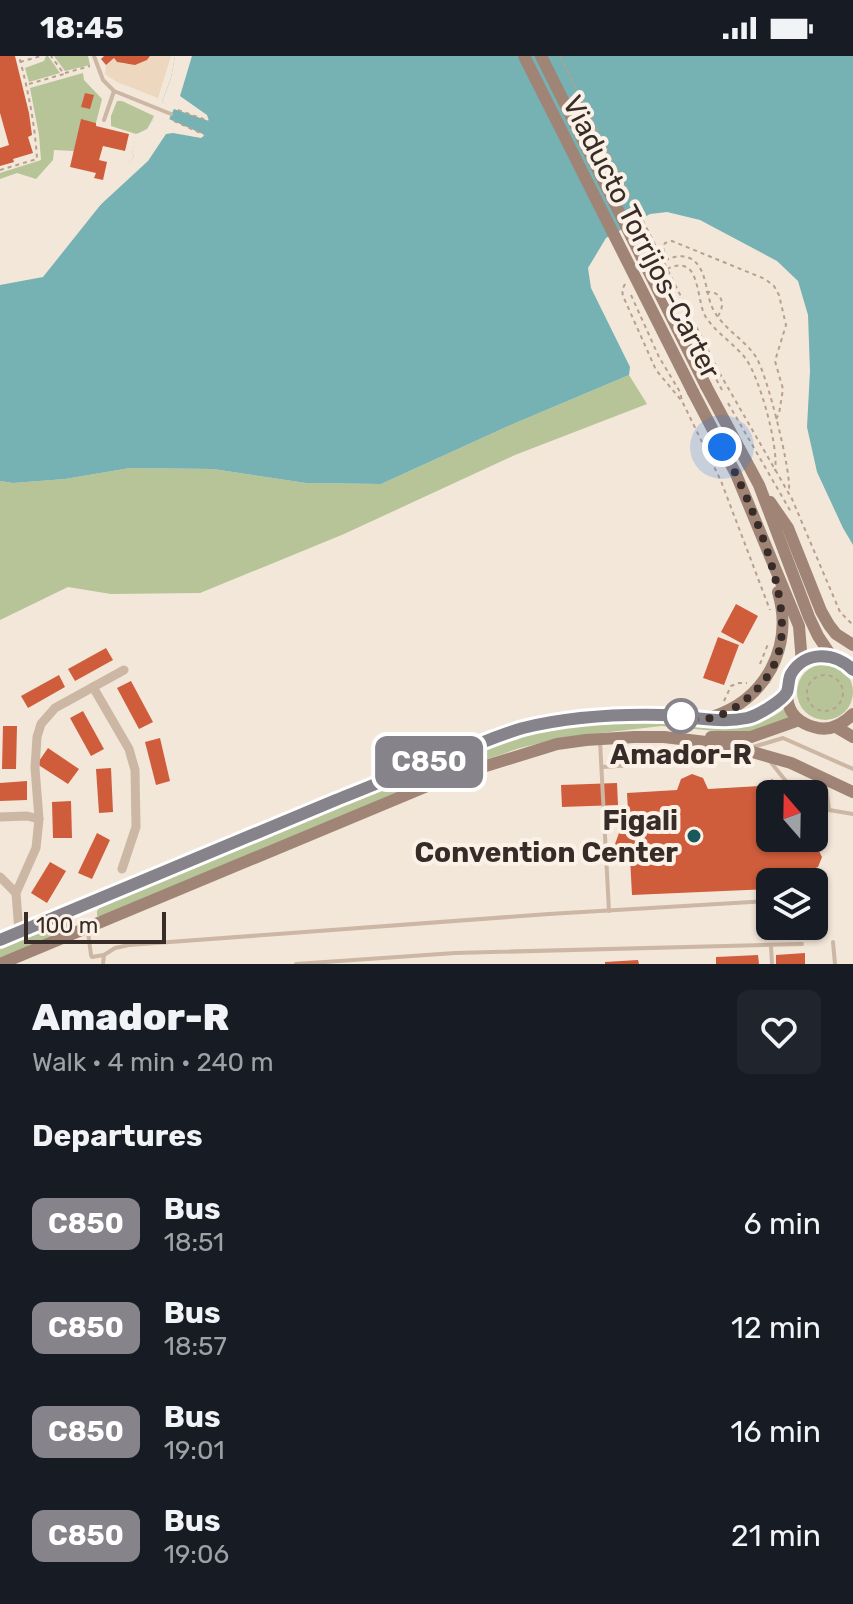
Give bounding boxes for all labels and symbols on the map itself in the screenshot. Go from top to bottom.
street label: Viaducto Torrijos-Carter [556,90,727,384]
your location [702,427,742,467]
marker: Amador-R [664,699,698,733]
line badge: C850 [373,736,485,788]
place label: Amador-R [610,738,752,771]
north arrow [756,780,828,852]
place label: Figali Convention Center [414,804,678,869]
marker: Figali Convention Center [685,827,703,845]
scale bar [24,908,166,944]

